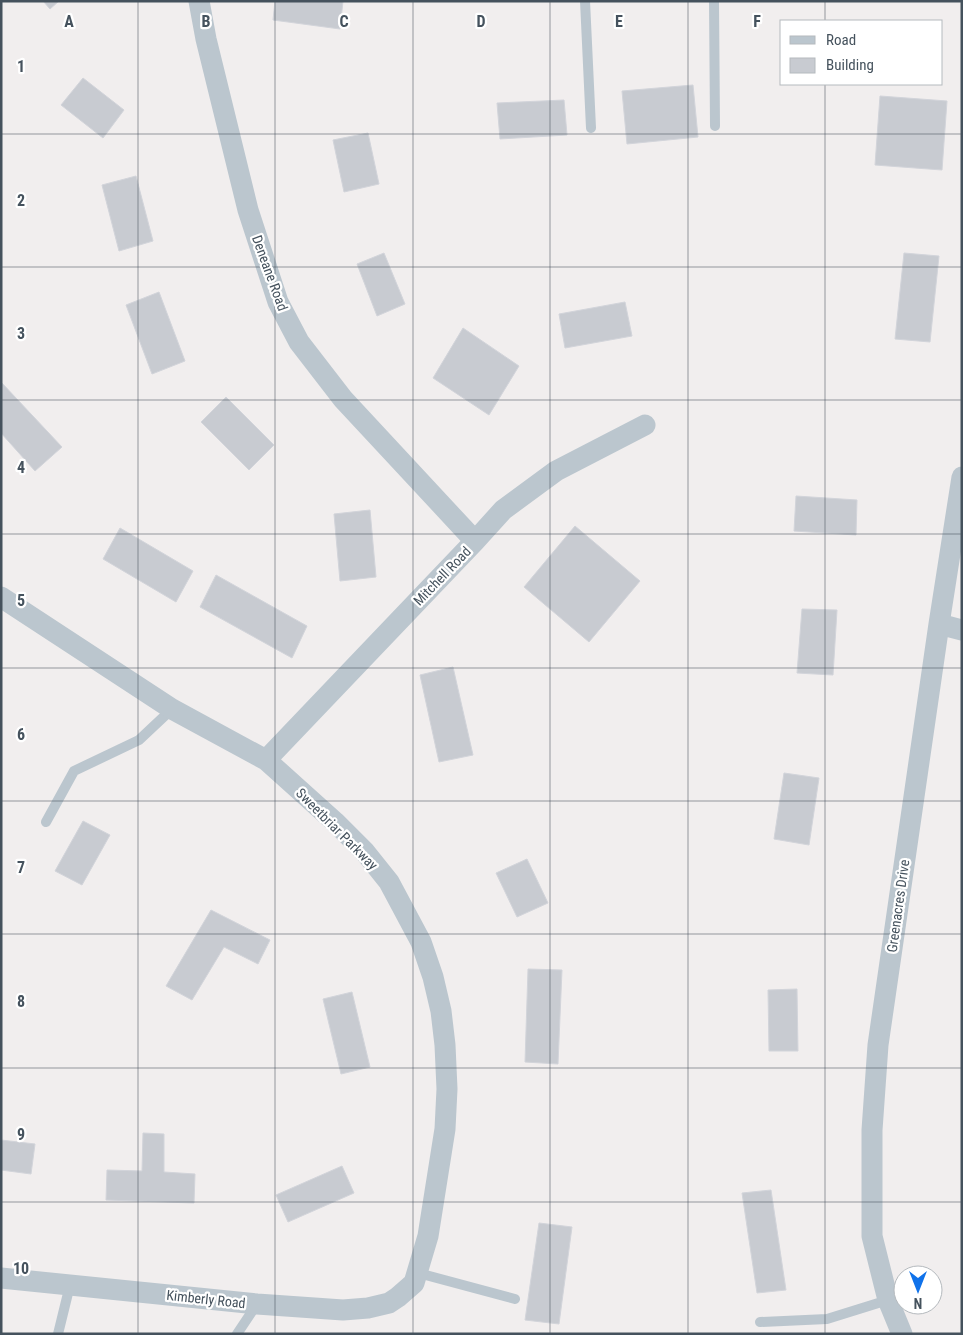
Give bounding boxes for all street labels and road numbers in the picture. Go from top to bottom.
street label: Deneane Road [249,233,291,313]
street label: Mitchell Road [410,543,474,609]
street label: Sweetbriar Parkway [293,785,381,873]
street label: Greenacres Drive [884,858,913,954]
street label: Kimberly Road [166,1287,246,1311]

